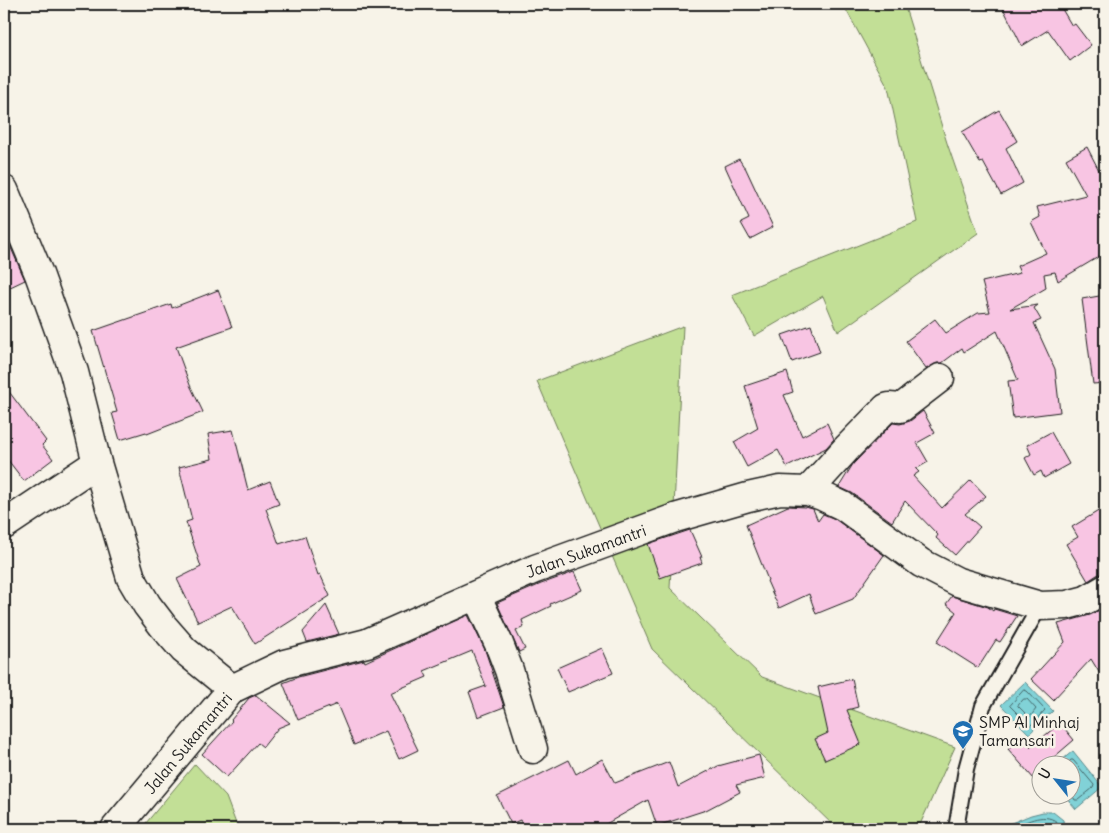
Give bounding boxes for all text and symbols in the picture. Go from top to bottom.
street label: Jalan Sukamantri [523,520,649,582]
street label: Jalan Sukamantri [140,688,236,798]
place label: SMP Al Minhaj Tamansari [979,712,1080,750]
school or university icon: SMP Al Minhaj Tamansari [951,719,975,750]
north arrow [1032,756,1082,806]
text: U [1035,765,1055,782]

